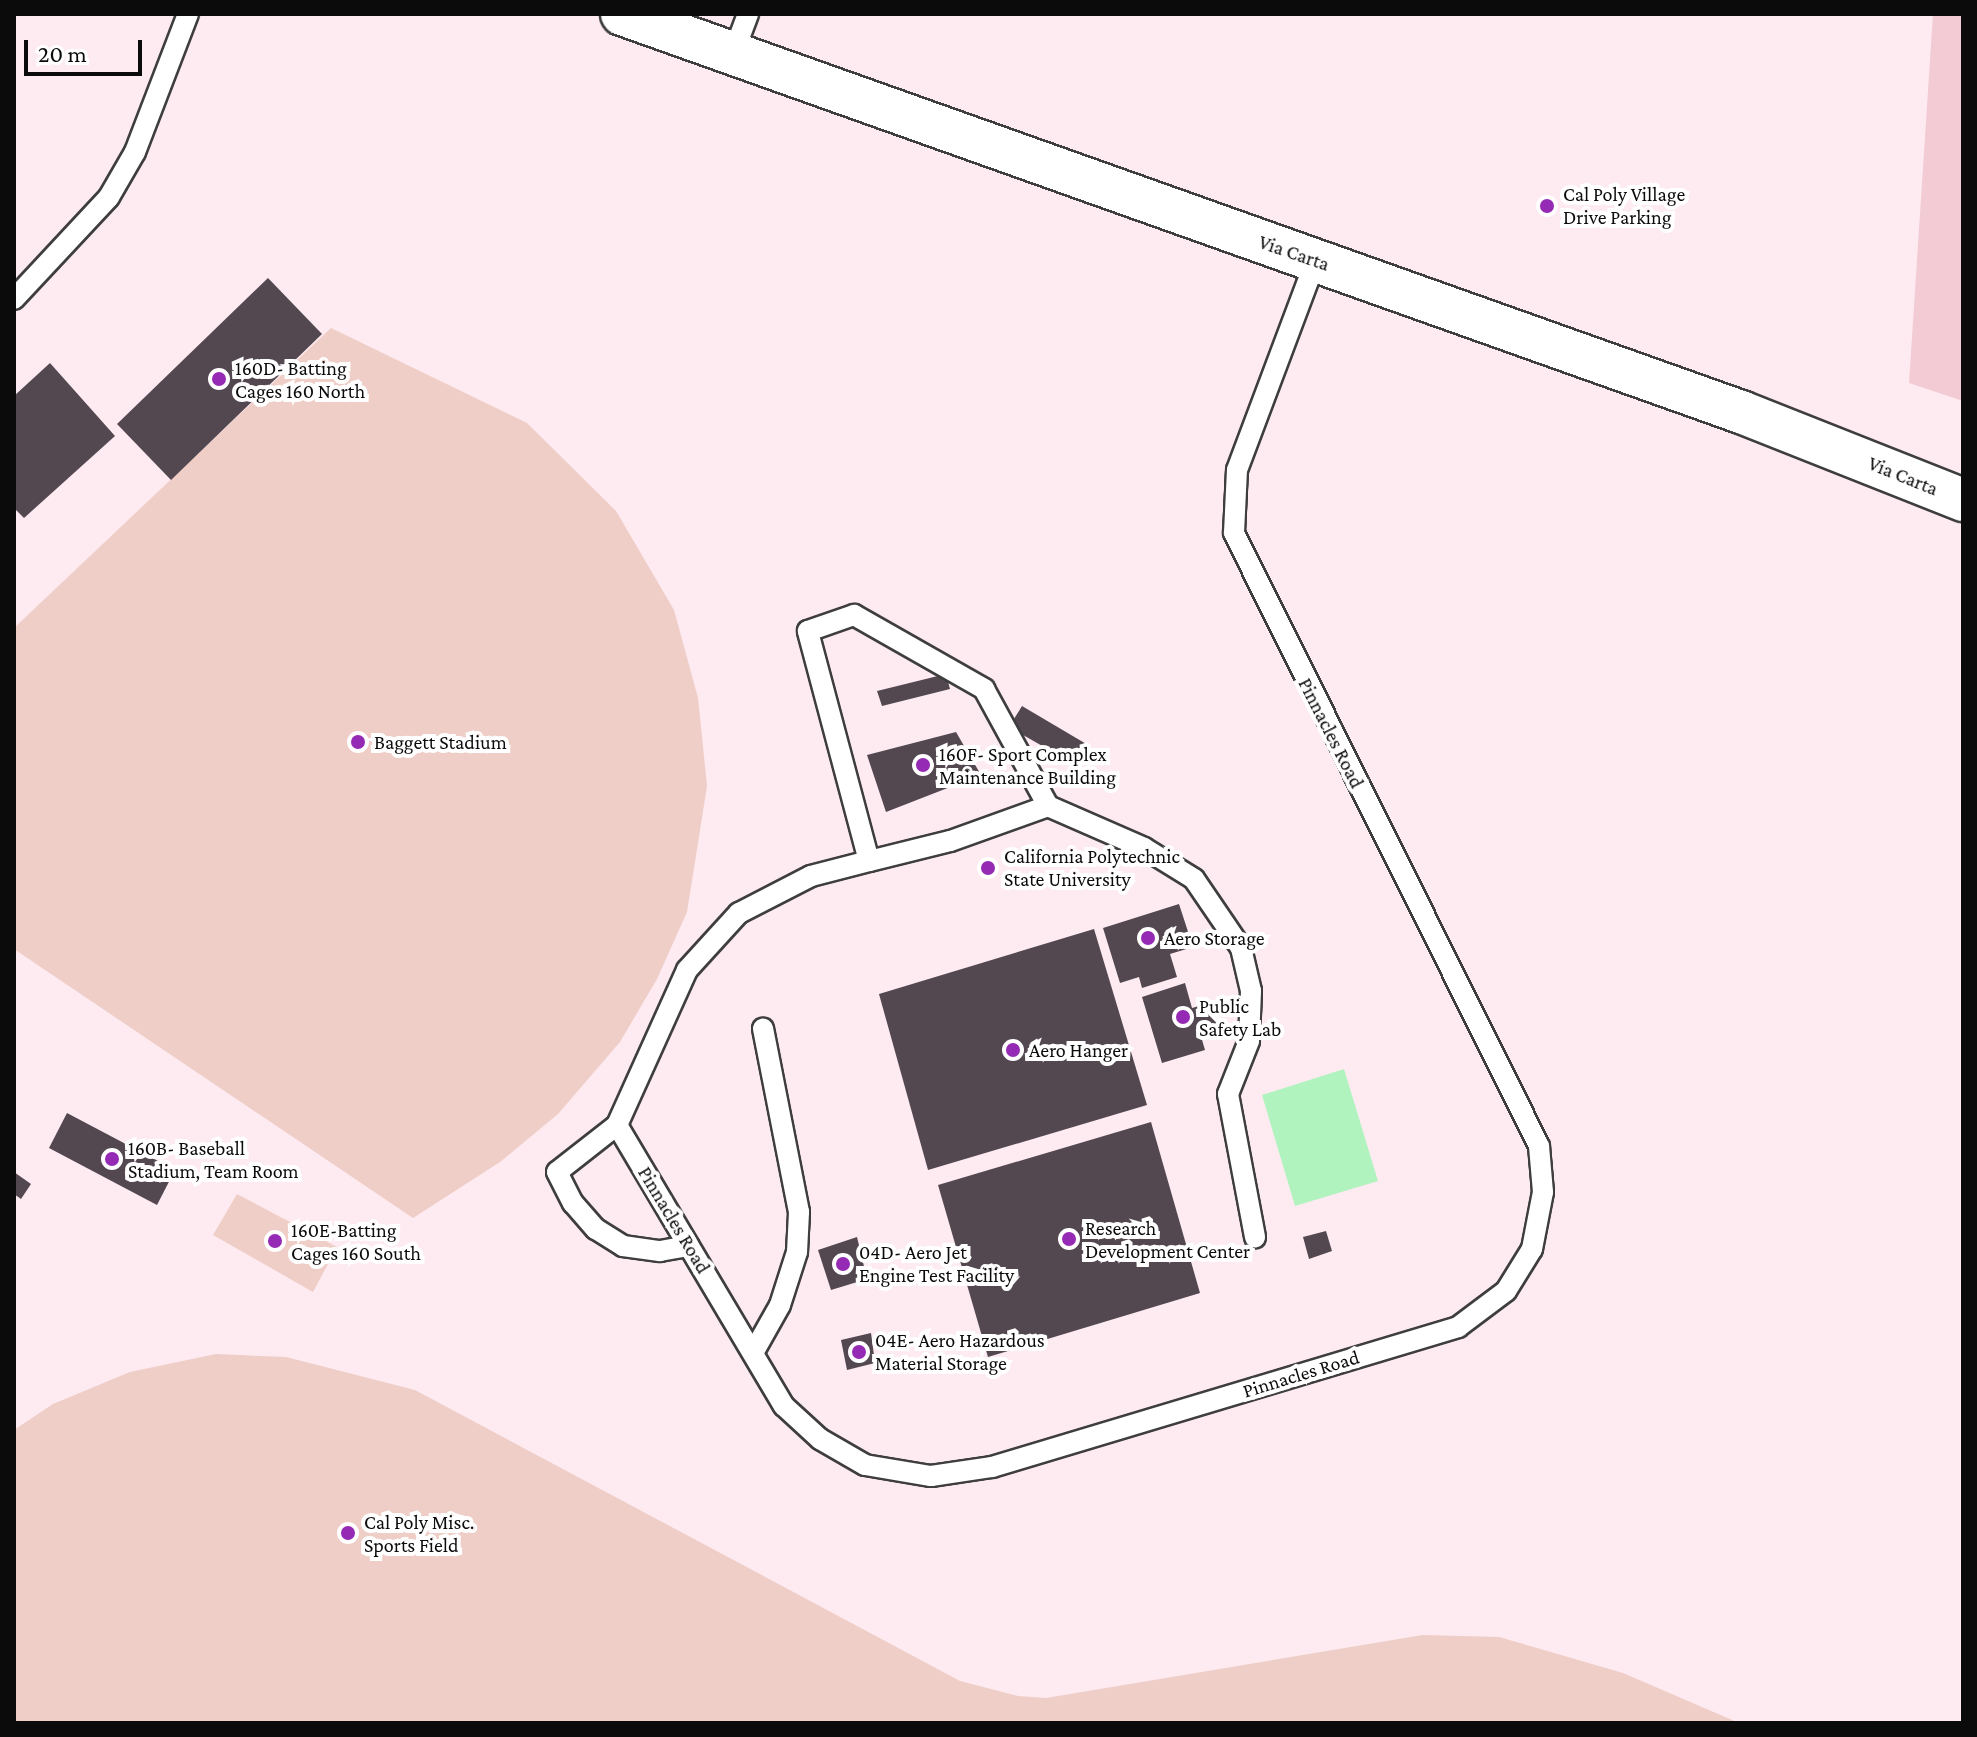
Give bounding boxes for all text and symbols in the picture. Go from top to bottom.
scale bar [28,24,146,74]
text: 20 m [38,40,87,67]
place label: Cal Poly Village Drive Parking [1563,182,1685,229]
marker: Cal Poly Village Drive Parking [1538,197,1556,215]
street label: Via Carta [1255,230,1333,276]
place label: 160D- Batting Cages 160 North [235,356,365,403]
marker: 160D- Batting Cages 160 North [210,370,228,388]
street label: Via Carta [1865,451,1941,501]
street label: Pinnacles Road [1293,674,1369,792]
place label: Baggett Stadium [374,730,507,754]
marker: Baggett Stadium [349,733,367,751]
place label: 160F- Sport Complex Maintenance Building [939,742,1116,789]
marker: 160F- Sport Complex Maintenance Building [914,756,932,774]
place label: California Polytechnic State University [1004,844,1180,891]
marker: California Polytechnic State University [979,859,997,877]
place label: Aero Storage [1164,926,1265,950]
marker: Aero Storage [1139,929,1157,947]
place label: Public Safety Lab [1199,994,1281,1041]
marker: Public Safety Lab [1174,1008,1192,1026]
place label: Aero Hanger [1029,1038,1128,1062]
marker: Aero Hanger [1004,1041,1022,1059]
place label: 160B- Baseball Stadium, Team Room [128,1136,299,1183]
marker: 160B- Baseball Stadium, Team Room [103,1150,121,1168]
street label: Pinnacles Road [633,1162,715,1278]
place label: Research Development Center [1085,1216,1250,1263]
place label: 160E-Batting Cages 160 South [291,1218,421,1265]
marker: Research Development Center [1060,1230,1078,1248]
marker: 160E-Batting Cages 160 South [266,1232,284,1250]
place label: 04D- Aero Jet Engine Test Facility [859,1240,1014,1287]
marker: 04D- Aero Jet Engine Test Facility [834,1255,852,1273]
place label: 04E- Aero Hazardous Material Storage [875,1328,1045,1375]
marker: 04E- Aero Hazardous Material Storage [850,1343,868,1361]
street label: Pinnacles Road [1240,1345,1362,1403]
place label: Cal Poly Misc. Sports Field [364,1510,474,1557]
marker: Cal Poly Misc. Sports Field [339,1524,357,1542]

